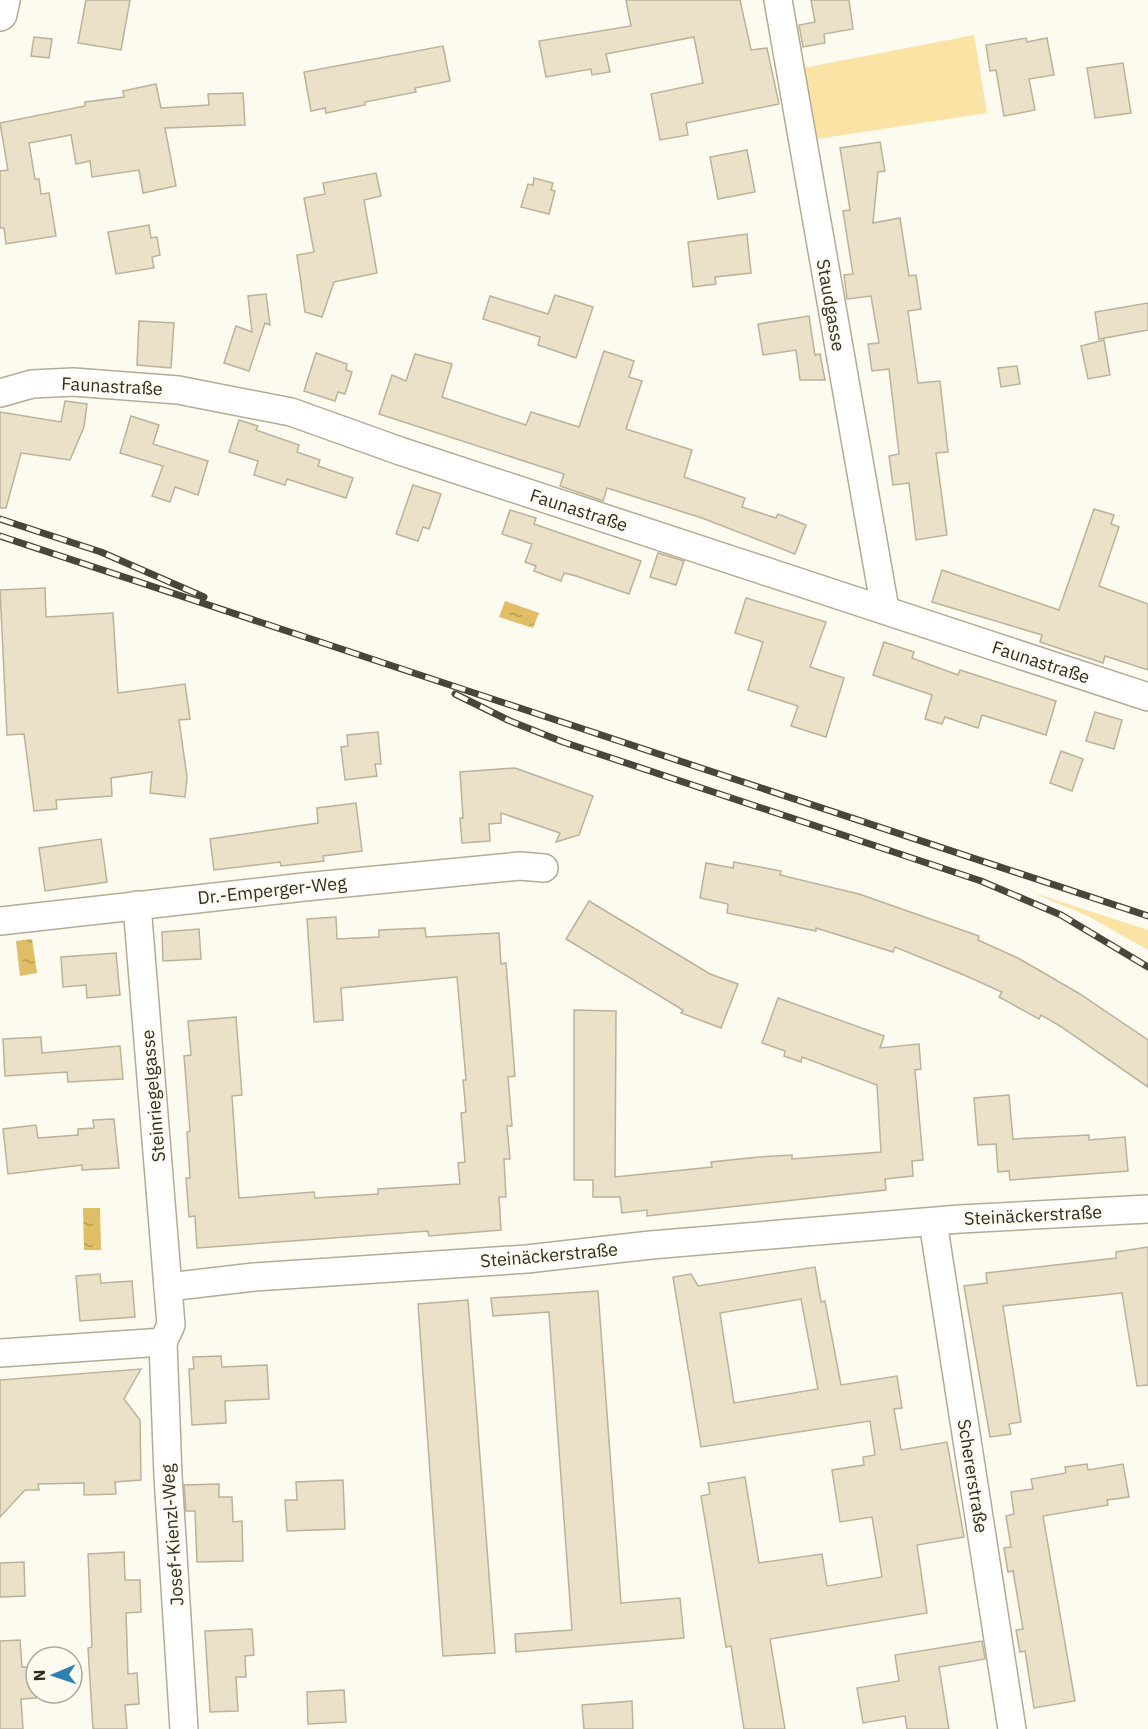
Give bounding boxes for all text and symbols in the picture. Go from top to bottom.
street label: Staudgasse [812,257,850,353]
street label: Faunastraße [61,372,163,400]
street label: Faunastraße [527,483,631,537]
street label: Faunastraße [989,635,1093,689]
street label: Dr.-Emperger-Weg [196,871,348,909]
street label: Steinriegelgasse [136,1029,170,1163]
street label: Steinäckerstraße [963,1200,1103,1230]
street label: Steinäckerstraße [479,1238,619,1272]
street label: Schererstraße [953,1417,993,1535]
street label: Josef-Kienzl-Weg [156,1463,188,1607]
north arrow [24,1645,84,1705]
text: N [29,1669,49,1682]

